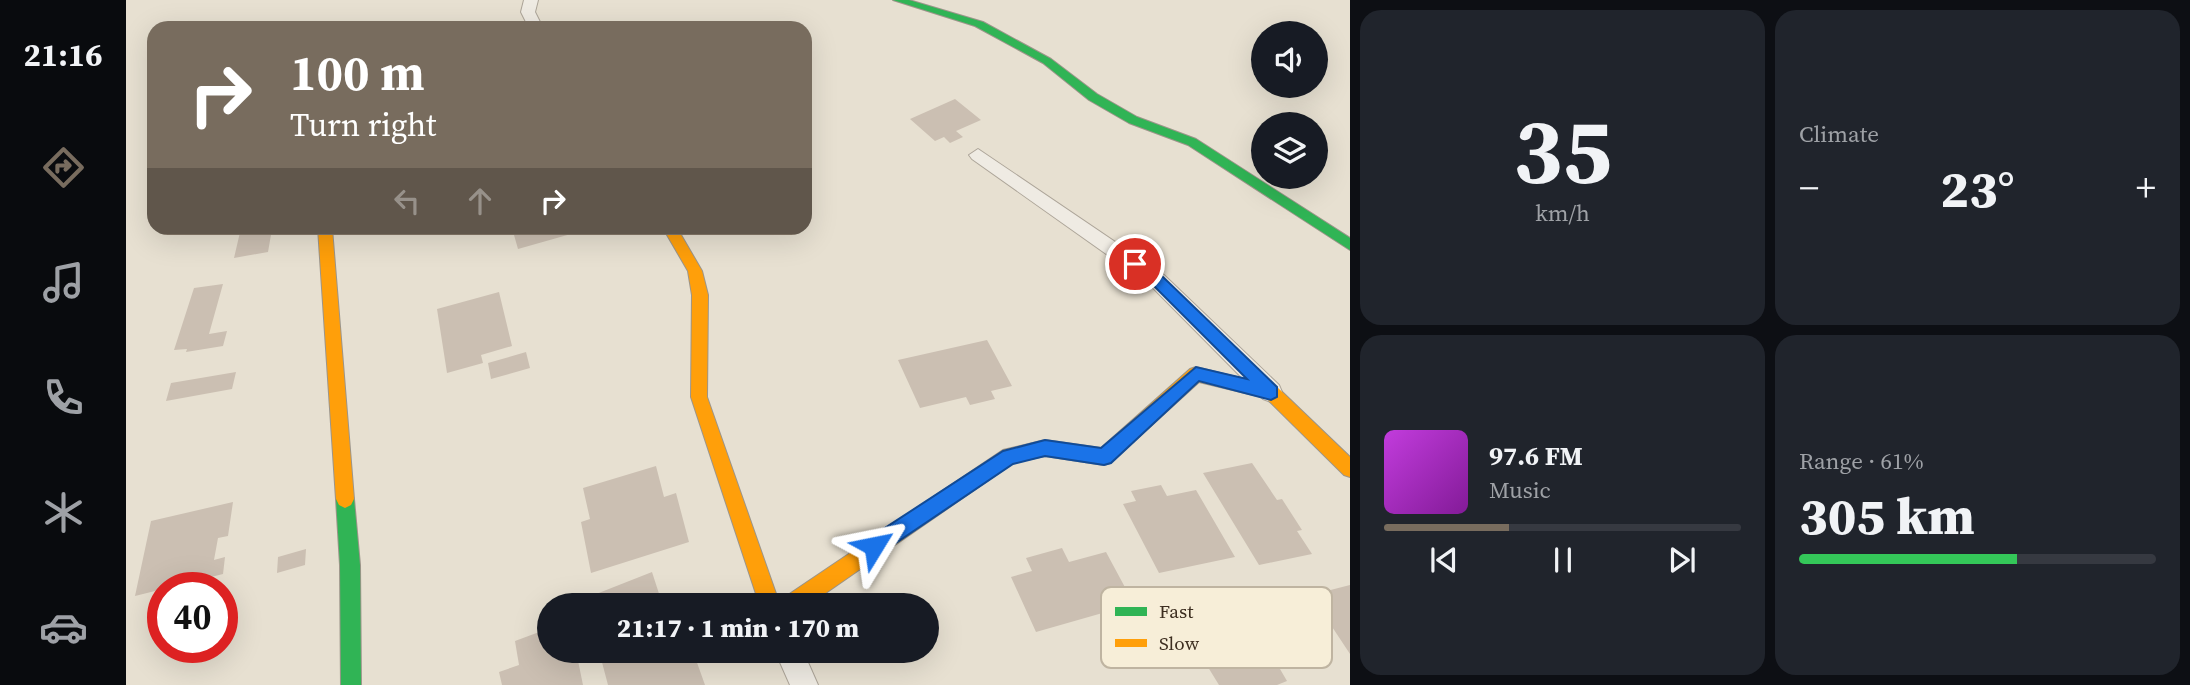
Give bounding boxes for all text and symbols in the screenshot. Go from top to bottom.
map controls [1251,21,1328,189]
button: sound [1251,21,1328,98]
text: 21:16 [24,33,102,77]
text: 100 m [290,39,425,106]
icon: right [175,49,266,140]
text: 35 [1513,89,1612,213]
text: Turn right [290,103,436,147]
button: layers [1251,112,1328,189]
text: Climate [1799,118,1879,150]
icon: directions [39,143,88,192]
text: 23° [1940,153,2015,224]
text: − [1799,162,1819,214]
text: + [2136,162,2156,214]
icon: left [388,182,426,220]
icon: ahead [461,182,499,220]
icon: right [534,182,572,220]
text: km/h [1535,197,1590,229]
pin [1105,234,1165,294]
icon: arrive [1116,245,1154,283]
icon: music [39,258,88,307]
icon: phone [39,373,88,422]
text: 97.6 FM [1489,438,1583,474]
text: Range · 61% [1799,445,1924,477]
text: Music [1489,474,1551,506]
text: 305 km [1799,480,1975,551]
icon: climate [39,488,88,537]
position arrow [837,509,911,583]
icon: previous [1425,541,1463,579]
icon: pause [1544,541,1582,579]
icon: next [1663,541,1701,579]
speed limit sign: 40 [147,572,238,663]
legend [1101,587,1332,668]
text: Fast [1159,598,1194,624]
icon: car [39,603,88,652]
text: 21:17 · 1 min · 170 m [617,610,859,646]
text: Slow [1159,630,1200,656]

